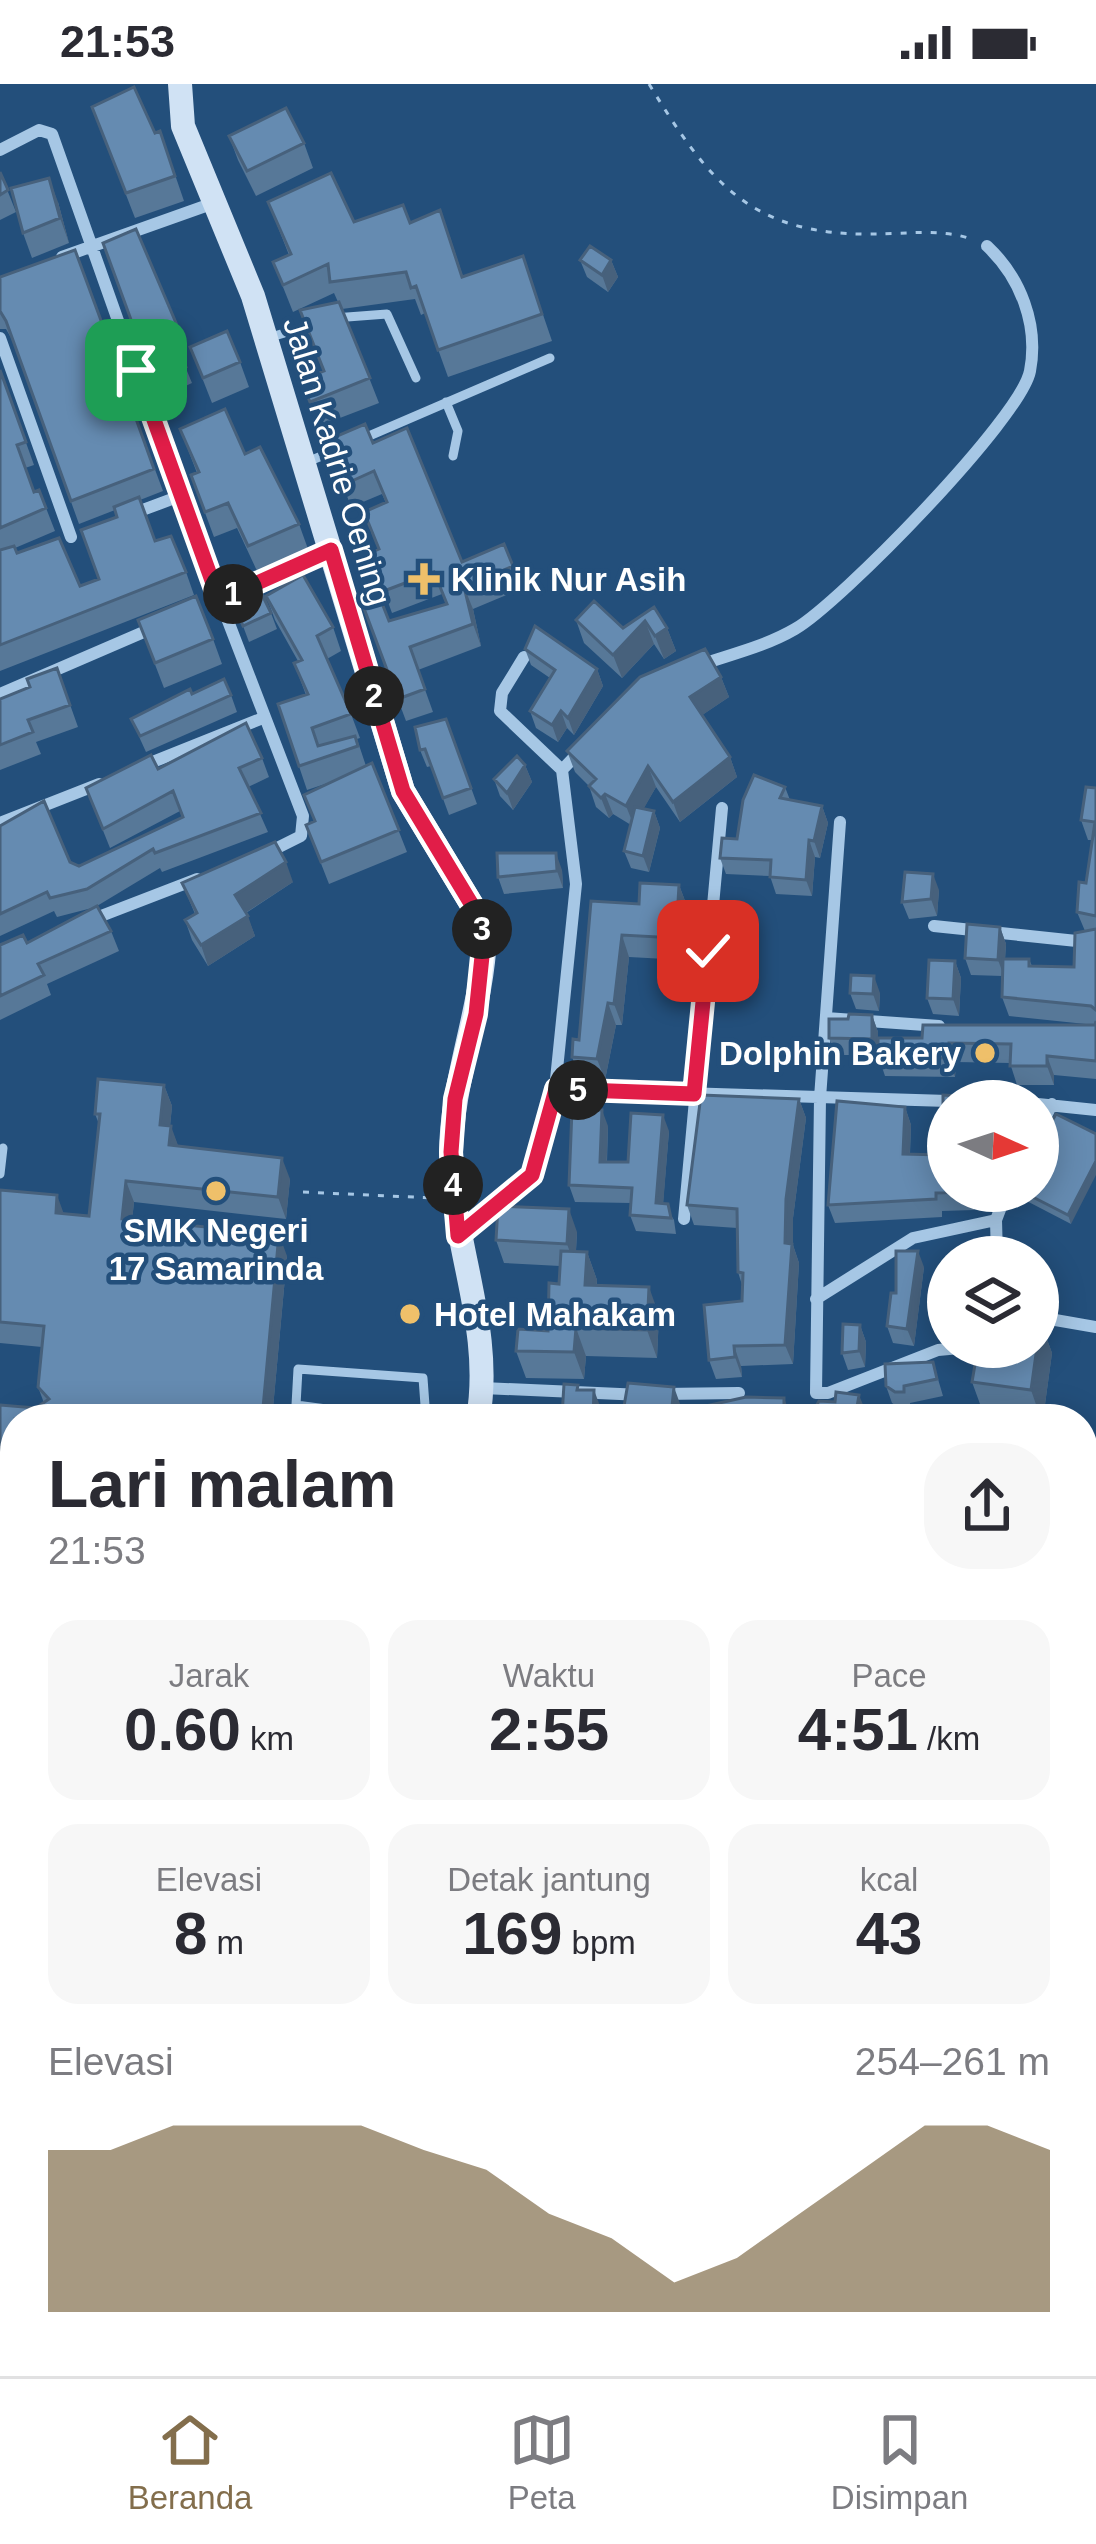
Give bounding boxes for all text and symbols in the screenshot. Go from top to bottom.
text: 21:53 [60,16,175,67]
street label: Jalan Kadrie Oening [276,313,399,610]
pin [85,319,187,421]
icon: arrive [103,337,169,403]
place label: Klinik Nur Asih [451,561,686,598]
marker: Klinik Nur Asih [408,563,440,595]
pin: 1 [203,564,263,624]
text: 1 [224,575,242,612]
pin: 2 [344,666,404,726]
text: 2 [365,677,383,714]
pin: 3 [452,899,512,959]
pin [657,900,759,1002]
text: 3 [473,910,491,947]
icon: check [675,918,741,984]
place label: Dolphin Bakery [719,1035,962,1072]
marker: Dolphin Bakery [972,1040,998,1066]
pin: 5 [548,1060,608,1120]
text: 5 [569,1071,587,1108]
north arrow [927,1080,1059,1212]
map controls [927,1080,1059,1368]
pin: 4 [423,1155,483,1215]
text: 4 [444,1166,462,1203]
marker: SMK Negeri 17 Samarinda [203,1178,229,1204]
place label: SMK Negeri 17 Samarinda [109,1212,324,1287]
button: layers [927,1236,1059,1368]
place label: Hotel Mahakam [434,1296,676,1333]
marker: Hotel Mahakam [397,1301,423,1327]
button: share [924,1443,1050,1569]
text: Lari malam [48,1447,397,1521]
text: 21:53 [48,1529,146,1572]
text: Jarak [169,1657,249,1694]
text: Waktu [503,1657,595,1694]
text: Pace [851,1657,927,1694]
text: 0.60 [124,1696,241,1763]
text: 2:55 [489,1696,609,1763]
text: 4:51 [798,1696,918,1763]
text: km [241,1720,294,1757]
text: /km [918,1720,980,1757]
text: Elevasi [156,1861,262,1898]
text: Detak jantung [447,1861,651,1898]
text: kcal [860,1861,918,1898]
text: 8 [174,1900,207,1967]
text: 169 [462,1900,562,1967]
text: 43 [856,1900,922,1967]
text: m [207,1924,244,1961]
text: bpm [562,1924,636,1961]
text: Elevasi [48,2040,174,2083]
text: 254–261 m [855,2040,1050,2083]
tab: Beranda [128,2407,252,2517]
tab: Peta [508,2407,576,2517]
tab: Disimpan [831,2407,968,2517]

